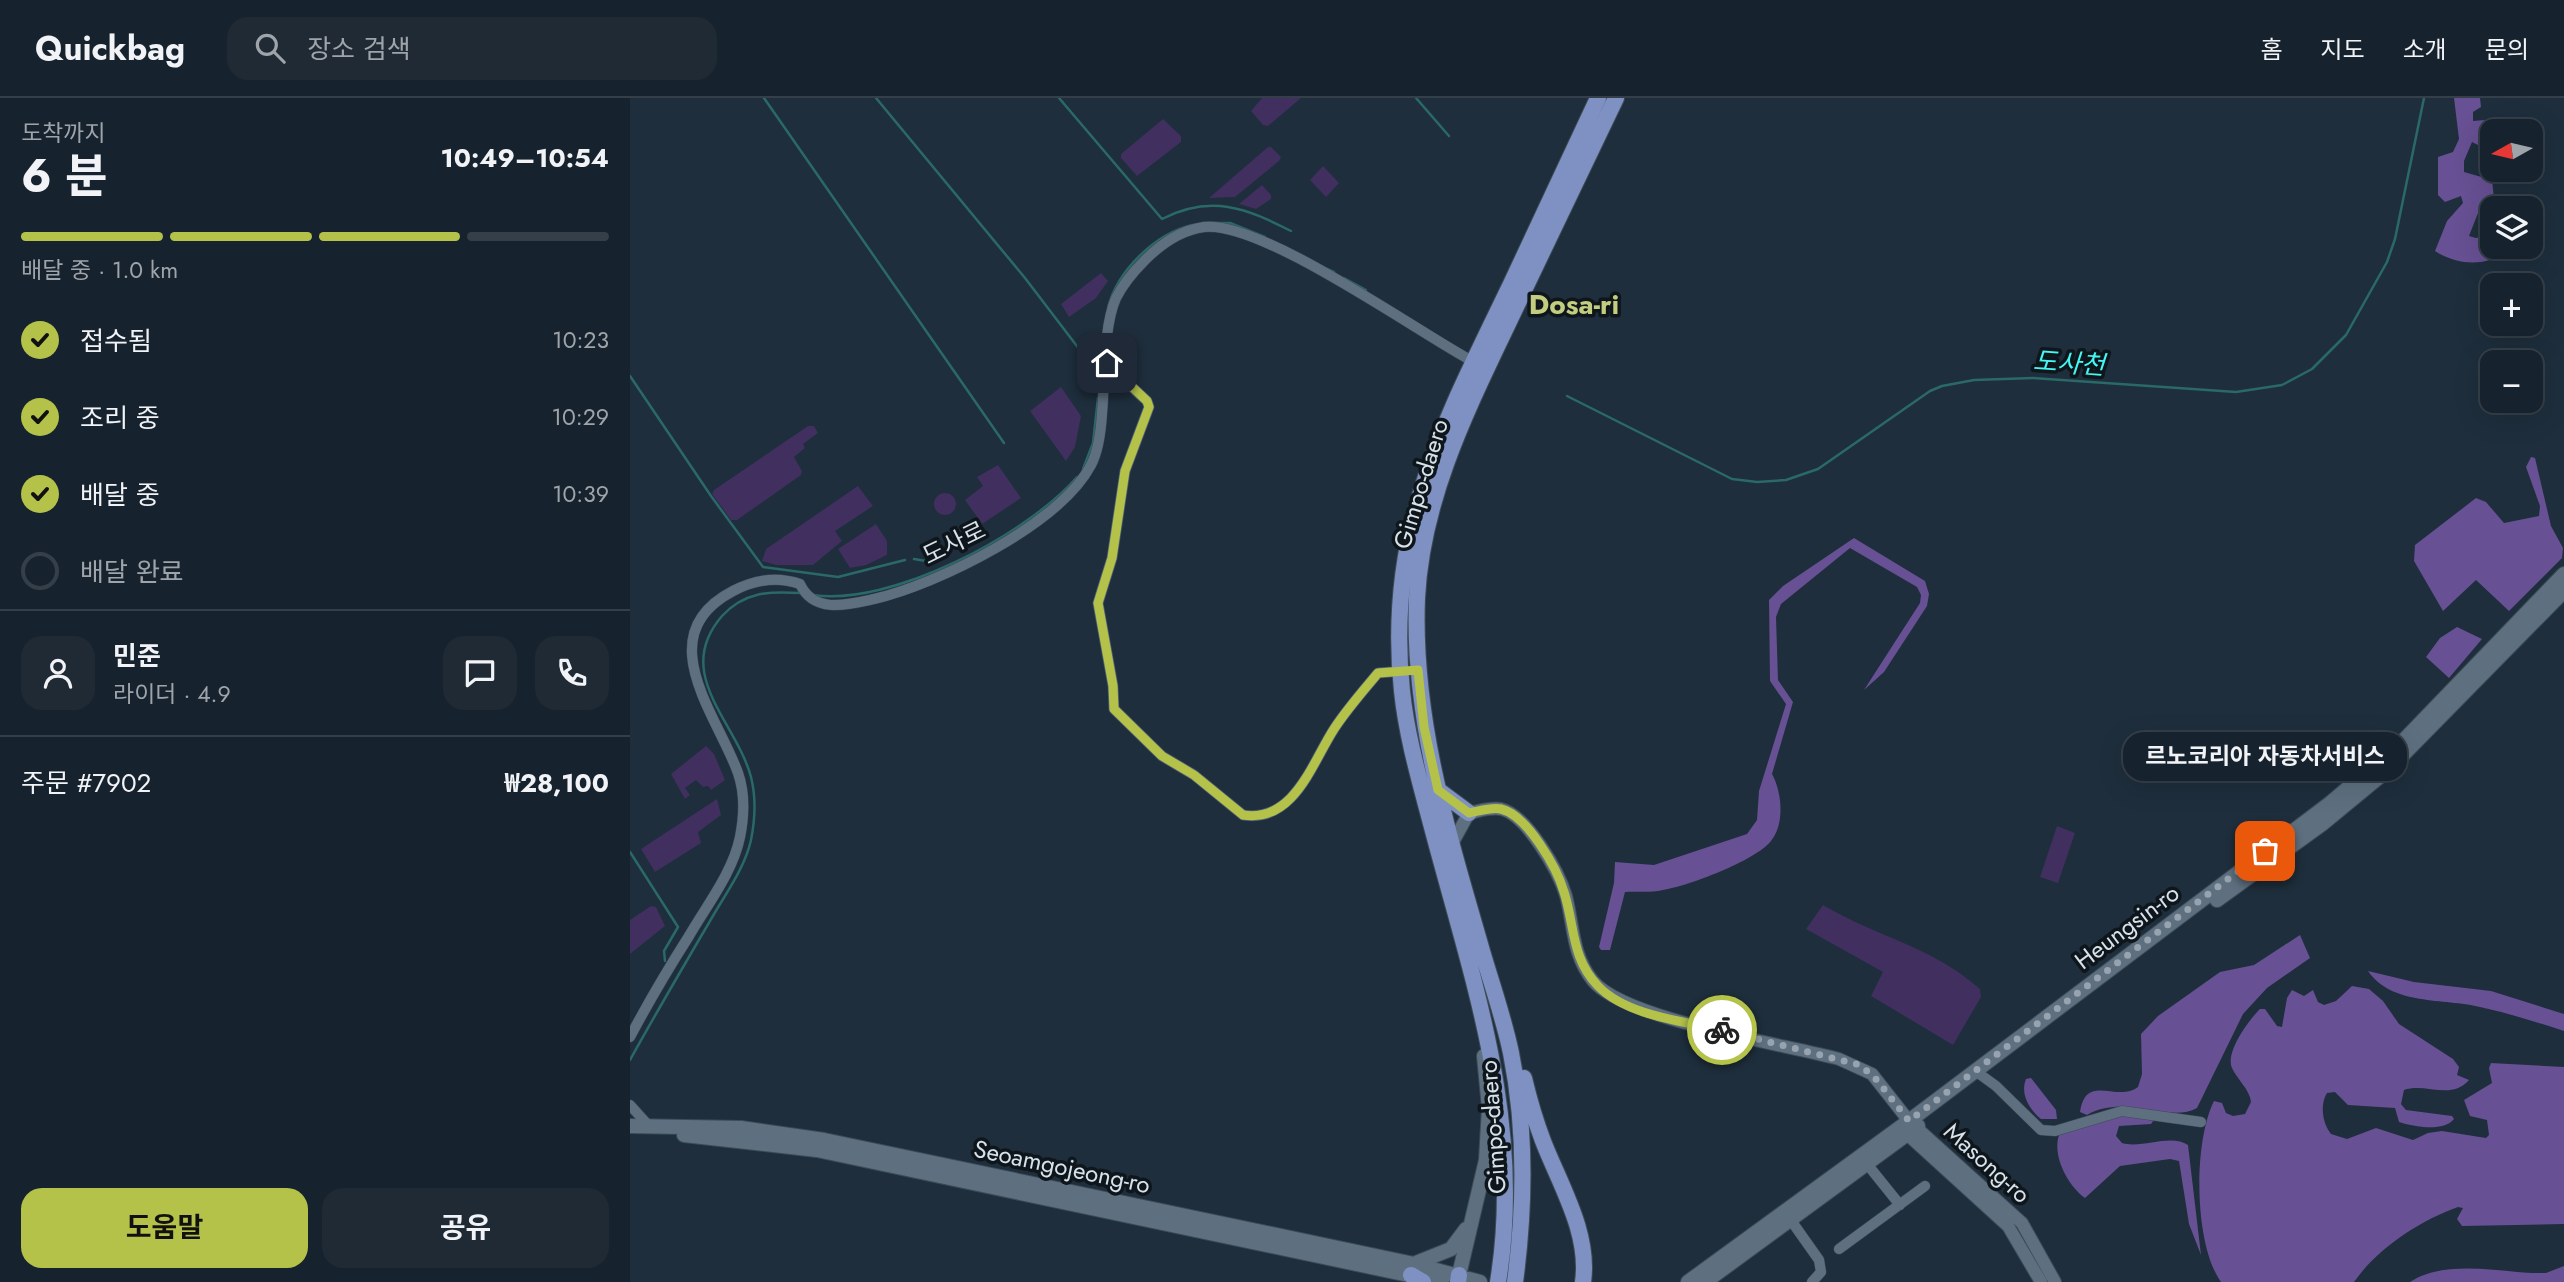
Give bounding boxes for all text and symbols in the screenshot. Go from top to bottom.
search box [227,17,717,80]
text: Quickbag [35,25,185,72]
icon: search [251,29,289,67]
text: 장소 검색 [307,30,411,68]
text: 홈 [2260,32,2282,67]
text: 지도 [2320,32,2365,67]
text: 소개 [2403,32,2447,67]
text: 문의 [2485,32,2529,67]
text: 도착까지 [21,116,106,150]
north arrow [2480,119,2543,182]
map controls [2480,119,2543,413]
text: 10:49–10:54 [441,139,609,177]
text: 6 분 [21,143,108,209]
button: layers [2480,196,2543,259]
text: 배달 중 · 1.0 km [21,253,178,287]
button: + [2480,273,2543,336]
district label: Dosa-ri [1529,284,1619,325]
icon: check [21,321,59,359]
text: 접수됨 [80,322,152,360]
text: 10:23 [552,323,609,357]
pin [1077,333,1137,393]
water label: 도사천 [2032,342,2109,385]
icon: home [1088,344,1126,382]
button: − [2480,350,2543,413]
icon: check [21,398,59,436]
text: 조리 중 [80,399,160,437]
text: 10:29 [552,400,609,434]
street label: Gimpo-daero [1384,415,1457,553]
icon: check [21,475,59,513]
text: 배달 중 [80,476,160,514]
text: 10:39 [552,477,609,511]
street label: 도사로 [916,512,991,573]
text: 배달 완료 [80,553,183,591]
button: person [21,636,95,710]
button: chat [443,636,517,710]
button: phone [535,636,609,710]
text: 민준 [113,637,161,675]
text: 라이더 · 4.9 [113,677,231,711]
callout: 르노코리아 자동차서비스 [2123,732,2407,781]
text: 르노코리아 자동차서비스 [2145,739,2385,773]
text: 주문 #7902 [21,764,151,802]
text: ₩28,100 [505,764,609,802]
pin [2235,821,2295,881]
icon: bag [2246,832,2284,870]
street label: Heungsin-ro [2067,876,2186,978]
courier [1687,995,1757,1065]
icon: bike [1703,1011,1741,1049]
street label: Gimpo-daero [1470,1059,1515,1195]
street label: Masong-ro [1936,1114,2038,1211]
street label: Seoamgojeong-ro [971,1131,1154,1202]
button: 도움말 [21,1188,308,1268]
button: 공유 [322,1188,609,1268]

